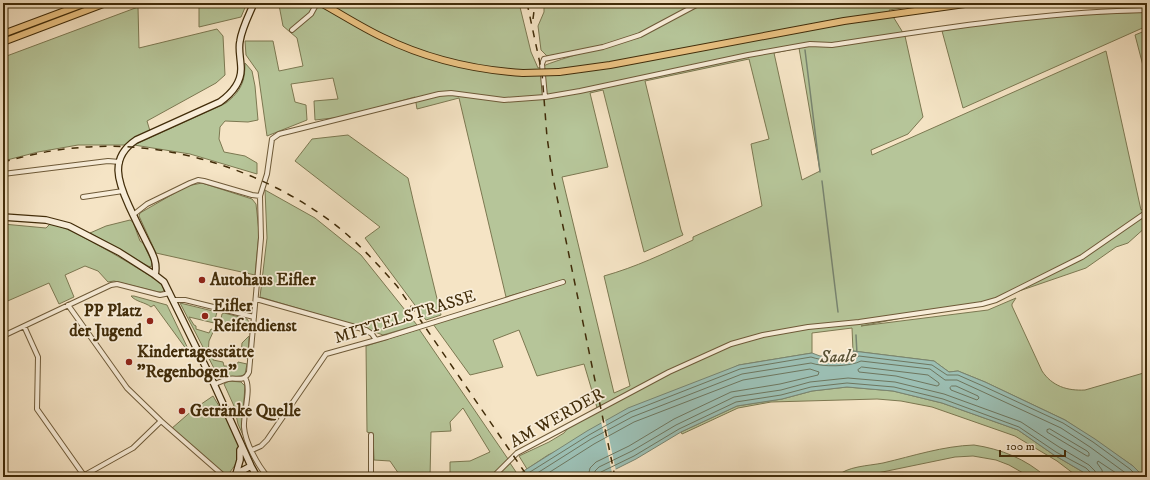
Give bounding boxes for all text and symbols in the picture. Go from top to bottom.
place label: Autohaus Eifler [209,269,316,291]
marker: Autohaus Eifler [197,275,207,285]
street label: MITTELSTRASSE [332,285,478,349]
place label: Eifler Reifendienst [213,295,297,337]
place label: PP Platz der Jugend [69,300,143,342]
marker: Eifler Reifendienst [200,311,210,321]
marker: PP Platz der Jugend [145,316,155,326]
place label: Kindertagesstätte "Regenbogen" [137,341,254,383]
water label: Saale [819,345,857,369]
marker: Kindertagesstätte "Regenbogen" [124,357,134,367]
street label: AM WERDER [506,383,609,453]
place label: Getränke Quelle [190,400,301,422]
marker: Getränke Quelle [177,406,187,416]
scale bar [1000,432,1065,458]
text: 100 m [1006,439,1035,454]

